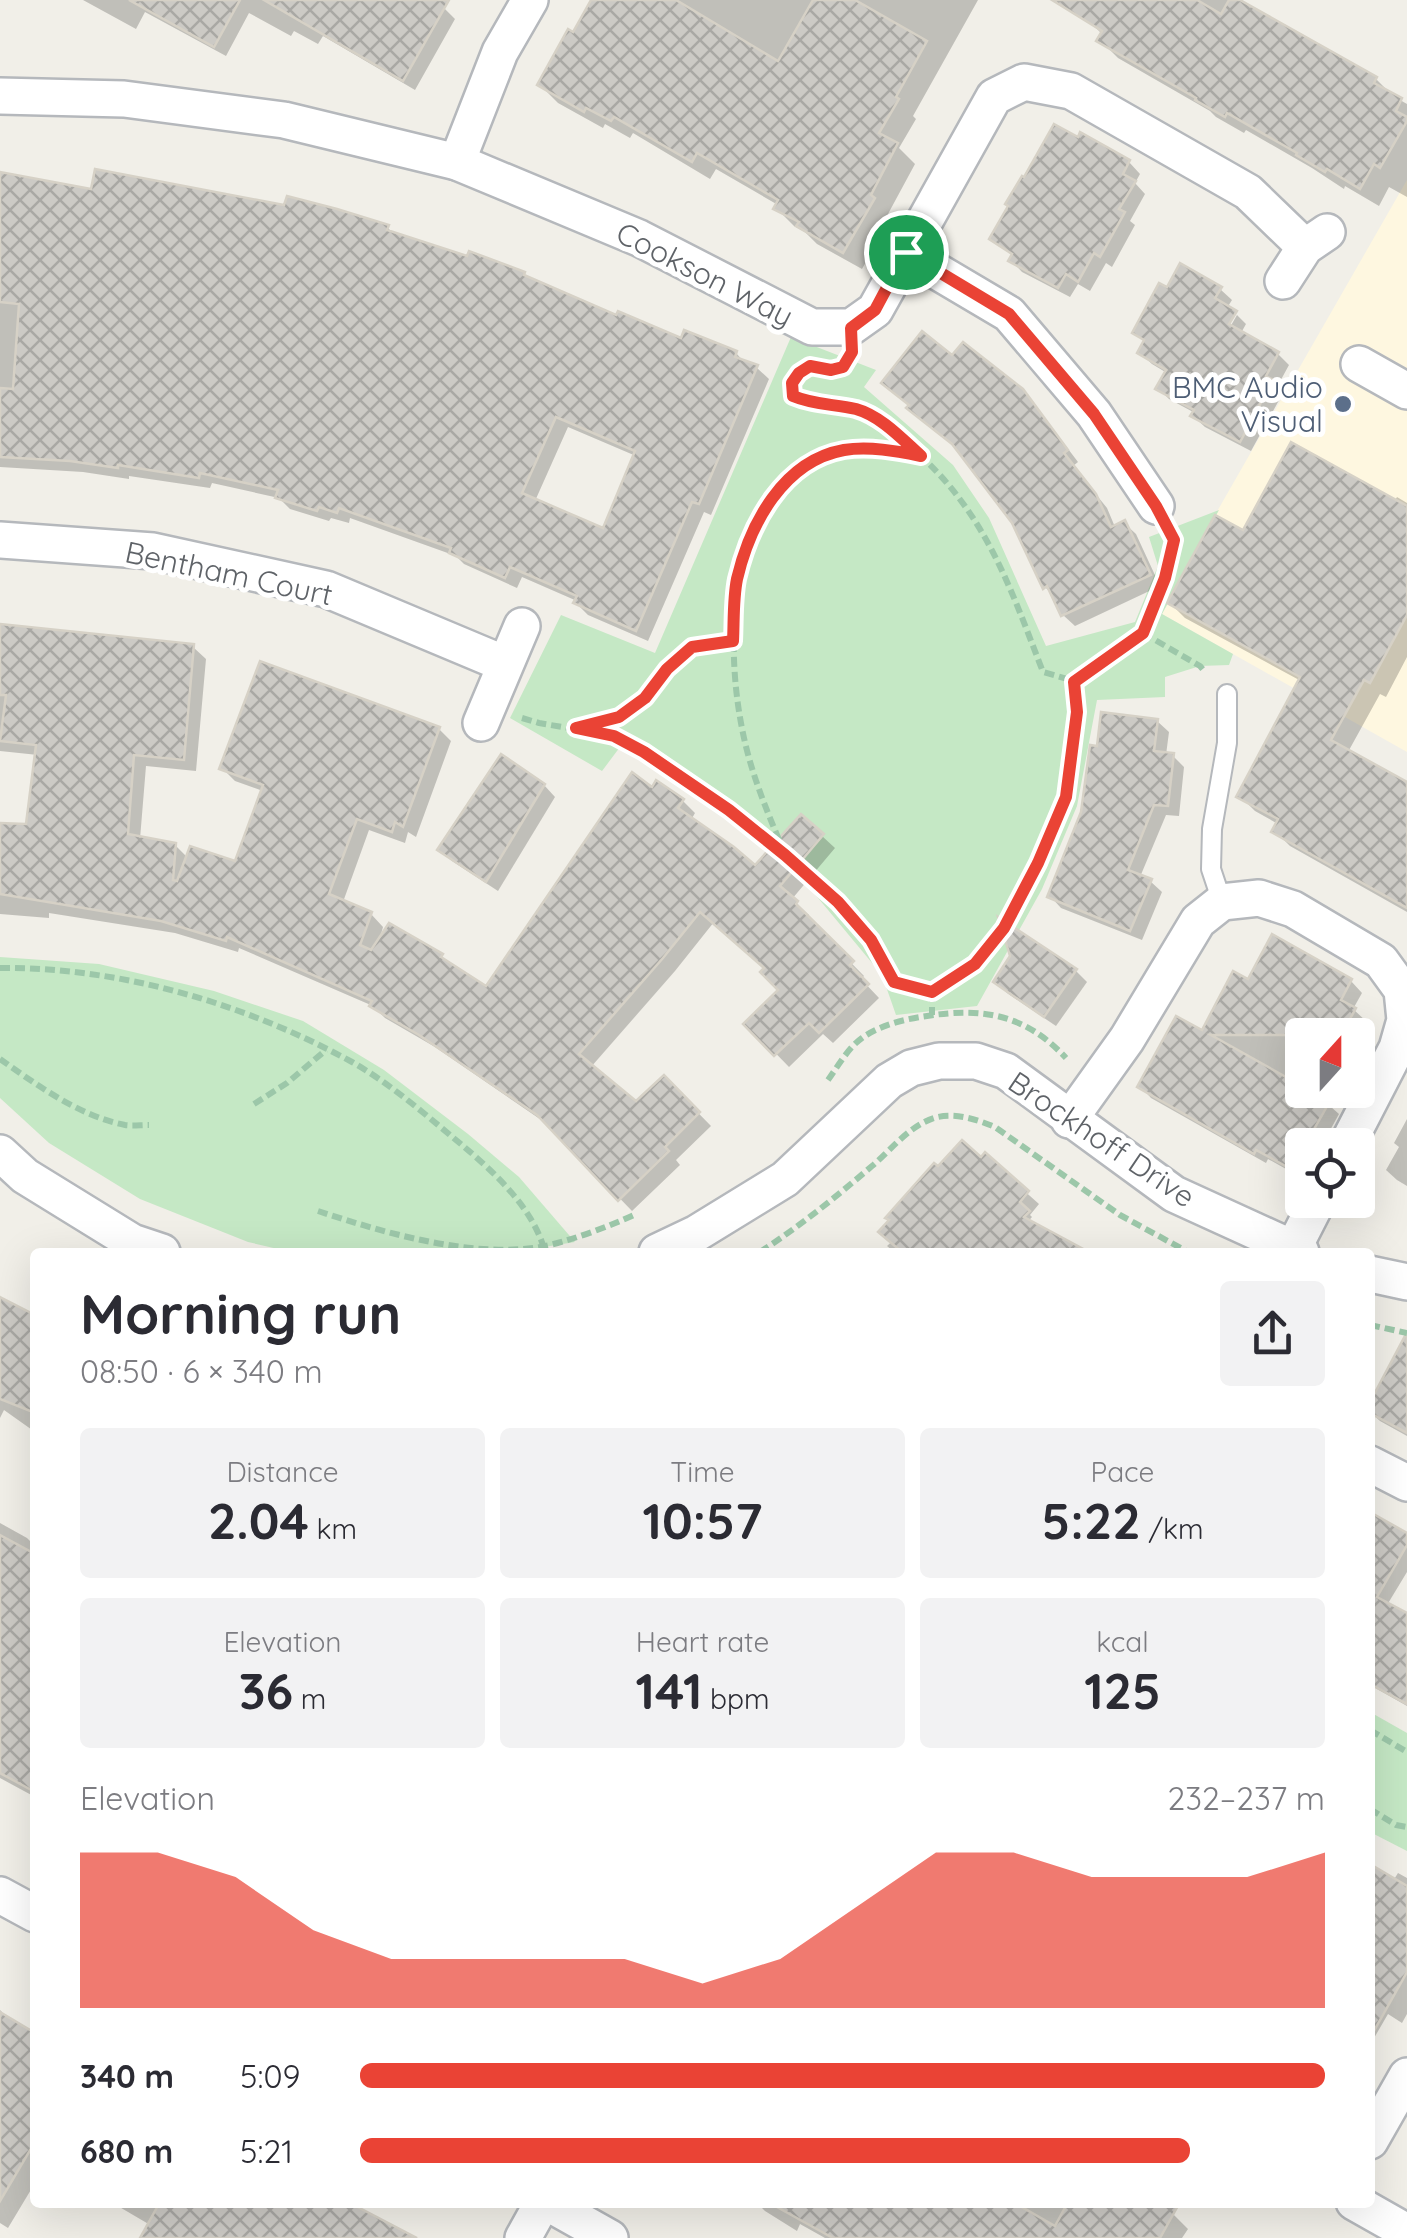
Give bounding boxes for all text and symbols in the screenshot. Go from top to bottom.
pin [864,210,949,295]
street label: Cookson Way [610,213,800,335]
icon: arrive [879,225,934,280]
place label: BMC Audio Visual [1172,368,1323,440]
marker: BMC Audio Visual [1332,393,1354,415]
street label: Bentham Court [122,532,336,614]
north arrow [1285,1018,1375,1108]
map controls [1285,1018,1375,1218]
street label: Brockhoff Drive [1001,1063,1203,1215]
button: locate [1285,1128,1375,1218]
text: Morning run [80,1279,401,1348]
button: share [1220,1281,1325,1386]
text: 08:50 · 6 × 340 m [80,1351,323,1391]
text: Distance [226,1454,339,1489]
text: Time [670,1454,735,1489]
text: Pace [1091,1454,1154,1489]
text: 2.04 [208,1489,309,1552]
text: 10:57 [642,1489,763,1552]
text: 5:22 [1041,1489,1141,1552]
text: km [309,1511,357,1546]
text: /km [1141,1511,1204,1546]
text: Elevation [223,1624,342,1659]
text: Heart rate [636,1624,769,1659]
text: kcal [1096,1624,1149,1659]
text: 36 [239,1659,293,1722]
text: 141 [636,1659,702,1722]
text: 125 [1084,1659,1161,1722]
text: m [293,1681,326,1716]
text: bpm [702,1681,769,1716]
text: Elevation [80,1778,215,1818]
text: 232–237 m [1168,1778,1325,1818]
text: 340 m [80,2056,174,2096]
text: 5:09 [240,2056,300,2096]
text: 680 m [80,2131,173,2171]
text: 5:21 [240,2131,293,2171]

